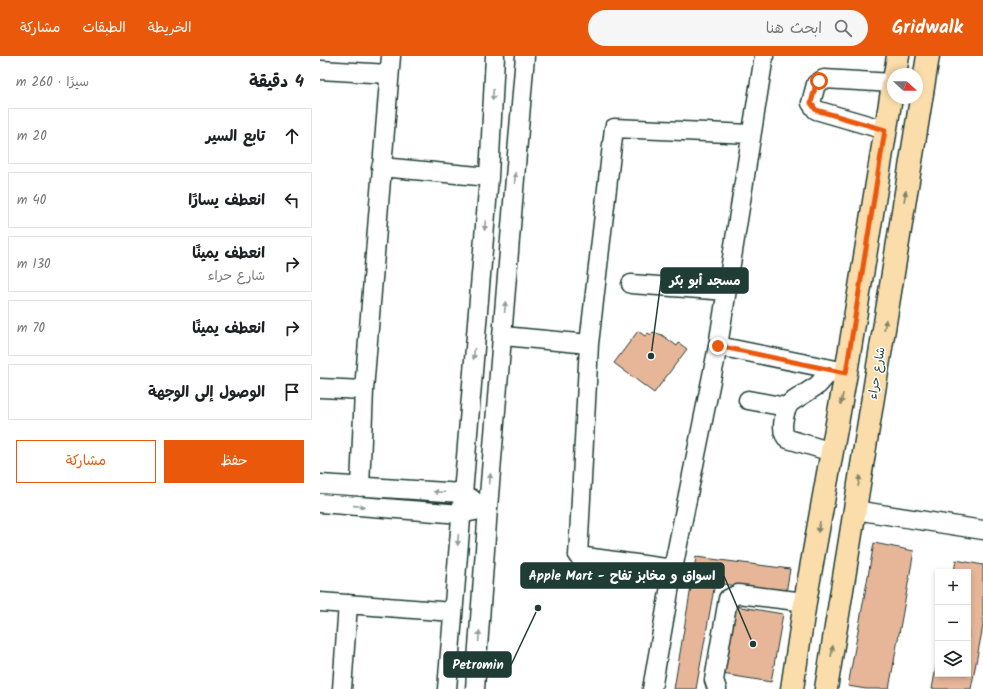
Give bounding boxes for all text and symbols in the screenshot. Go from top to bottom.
search box [588,10,868,46]
text: Gridwalk [892,13,963,43]
text: مشاركة [20,17,60,39]
text: الطبقات [82,17,126,39]
text: الخريطة [148,17,191,39]
text: ابحث هنا [766,17,822,41]
icon: search [832,17,854,39]
north arrow [887,68,923,104]
text: 4 دقيقة [249,69,304,96]
text: سيرًا · 260 m [16,72,89,93]
route start [810,72,828,90]
one-way arrow [490,89,497,101]
text: تابع السير [206,125,265,149]
icon: ahead [281,125,303,147]
text: 20 m [17,126,47,147]
one-way arrow [512,172,519,184]
text: انعطف يسارًا [188,189,265,213]
icon: left [281,189,303,211]
text: 40 m [17,190,46,211]
one-way arrow [902,190,908,202]
one-way arrow [482,219,488,231]
text: انعطف يمينًا [192,242,265,266]
icon: right [281,253,303,275]
text: 130 m [17,254,51,275]
text: شارع حراء [208,266,265,287]
callout: مسجد أبو بكر [661,268,748,293]
text: مسجد أبو بكر [668,271,740,292]
one-way arrow [502,301,508,313]
text: انعطف يمينًا [192,317,265,341]
icon: right [281,317,303,339]
text: 70 m [17,318,45,339]
one-way arrow [882,319,888,331]
route end [709,337,727,355]
street label: شارع حراء [863,345,891,401]
one-way arrow [471,348,477,360]
text: الوصول إلى الوجهة [148,381,265,405]
icon: arrive [281,381,303,403]
one-way arrow [838,393,844,405]
button: مشاركة [16,440,156,483]
button: حفظ [164,440,304,483]
one-way arrow [487,473,494,485]
one-way arrow [857,475,863,487]
one-way arrow [433,488,445,495]
one-way arrow [353,502,365,509]
one-way arrow [815,521,821,533]
one-way arrow [455,534,462,546]
callout: Apple Mart - اسواق و مخابز تفاح [521,563,724,588]
text: Apple Mart - اسواق و مخابز تفاح [529,566,715,587]
map controls [935,569,971,677]
button: + [935,569,971,605]
button: − [935,605,971,641]
one-way arrow [475,630,482,642]
button: layers [935,641,971,677]
one-way arrow [829,644,835,657]
callout: Petromin [444,652,511,677]
text: Petromin [452,655,504,676]

